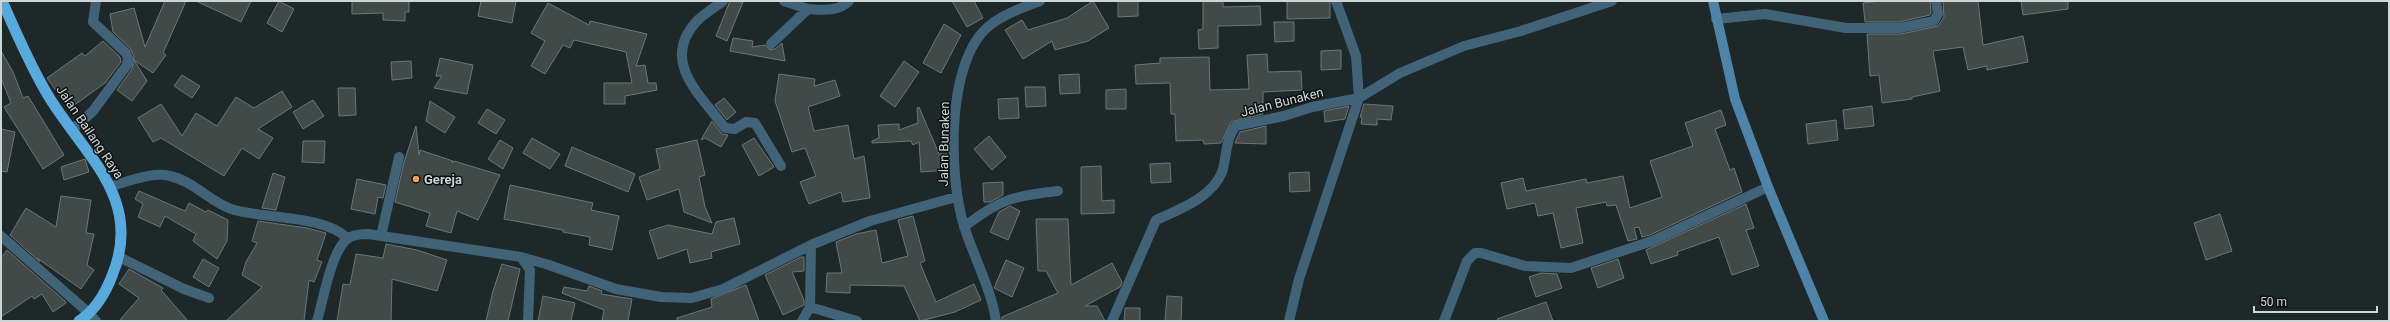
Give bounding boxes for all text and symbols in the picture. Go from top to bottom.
street label: Jalan Bailang Raya [53,83,127,181]
street label: Jalan Bunaken [1239,84,1325,120]
street label: Jalan Bunaken [936,101,952,187]
place label: Gereja [424,172,462,187]
marker: Gereja [411,174,421,184]
scale bar [2254,288,2377,314]
text: 50 m [2260,295,2287,309]

